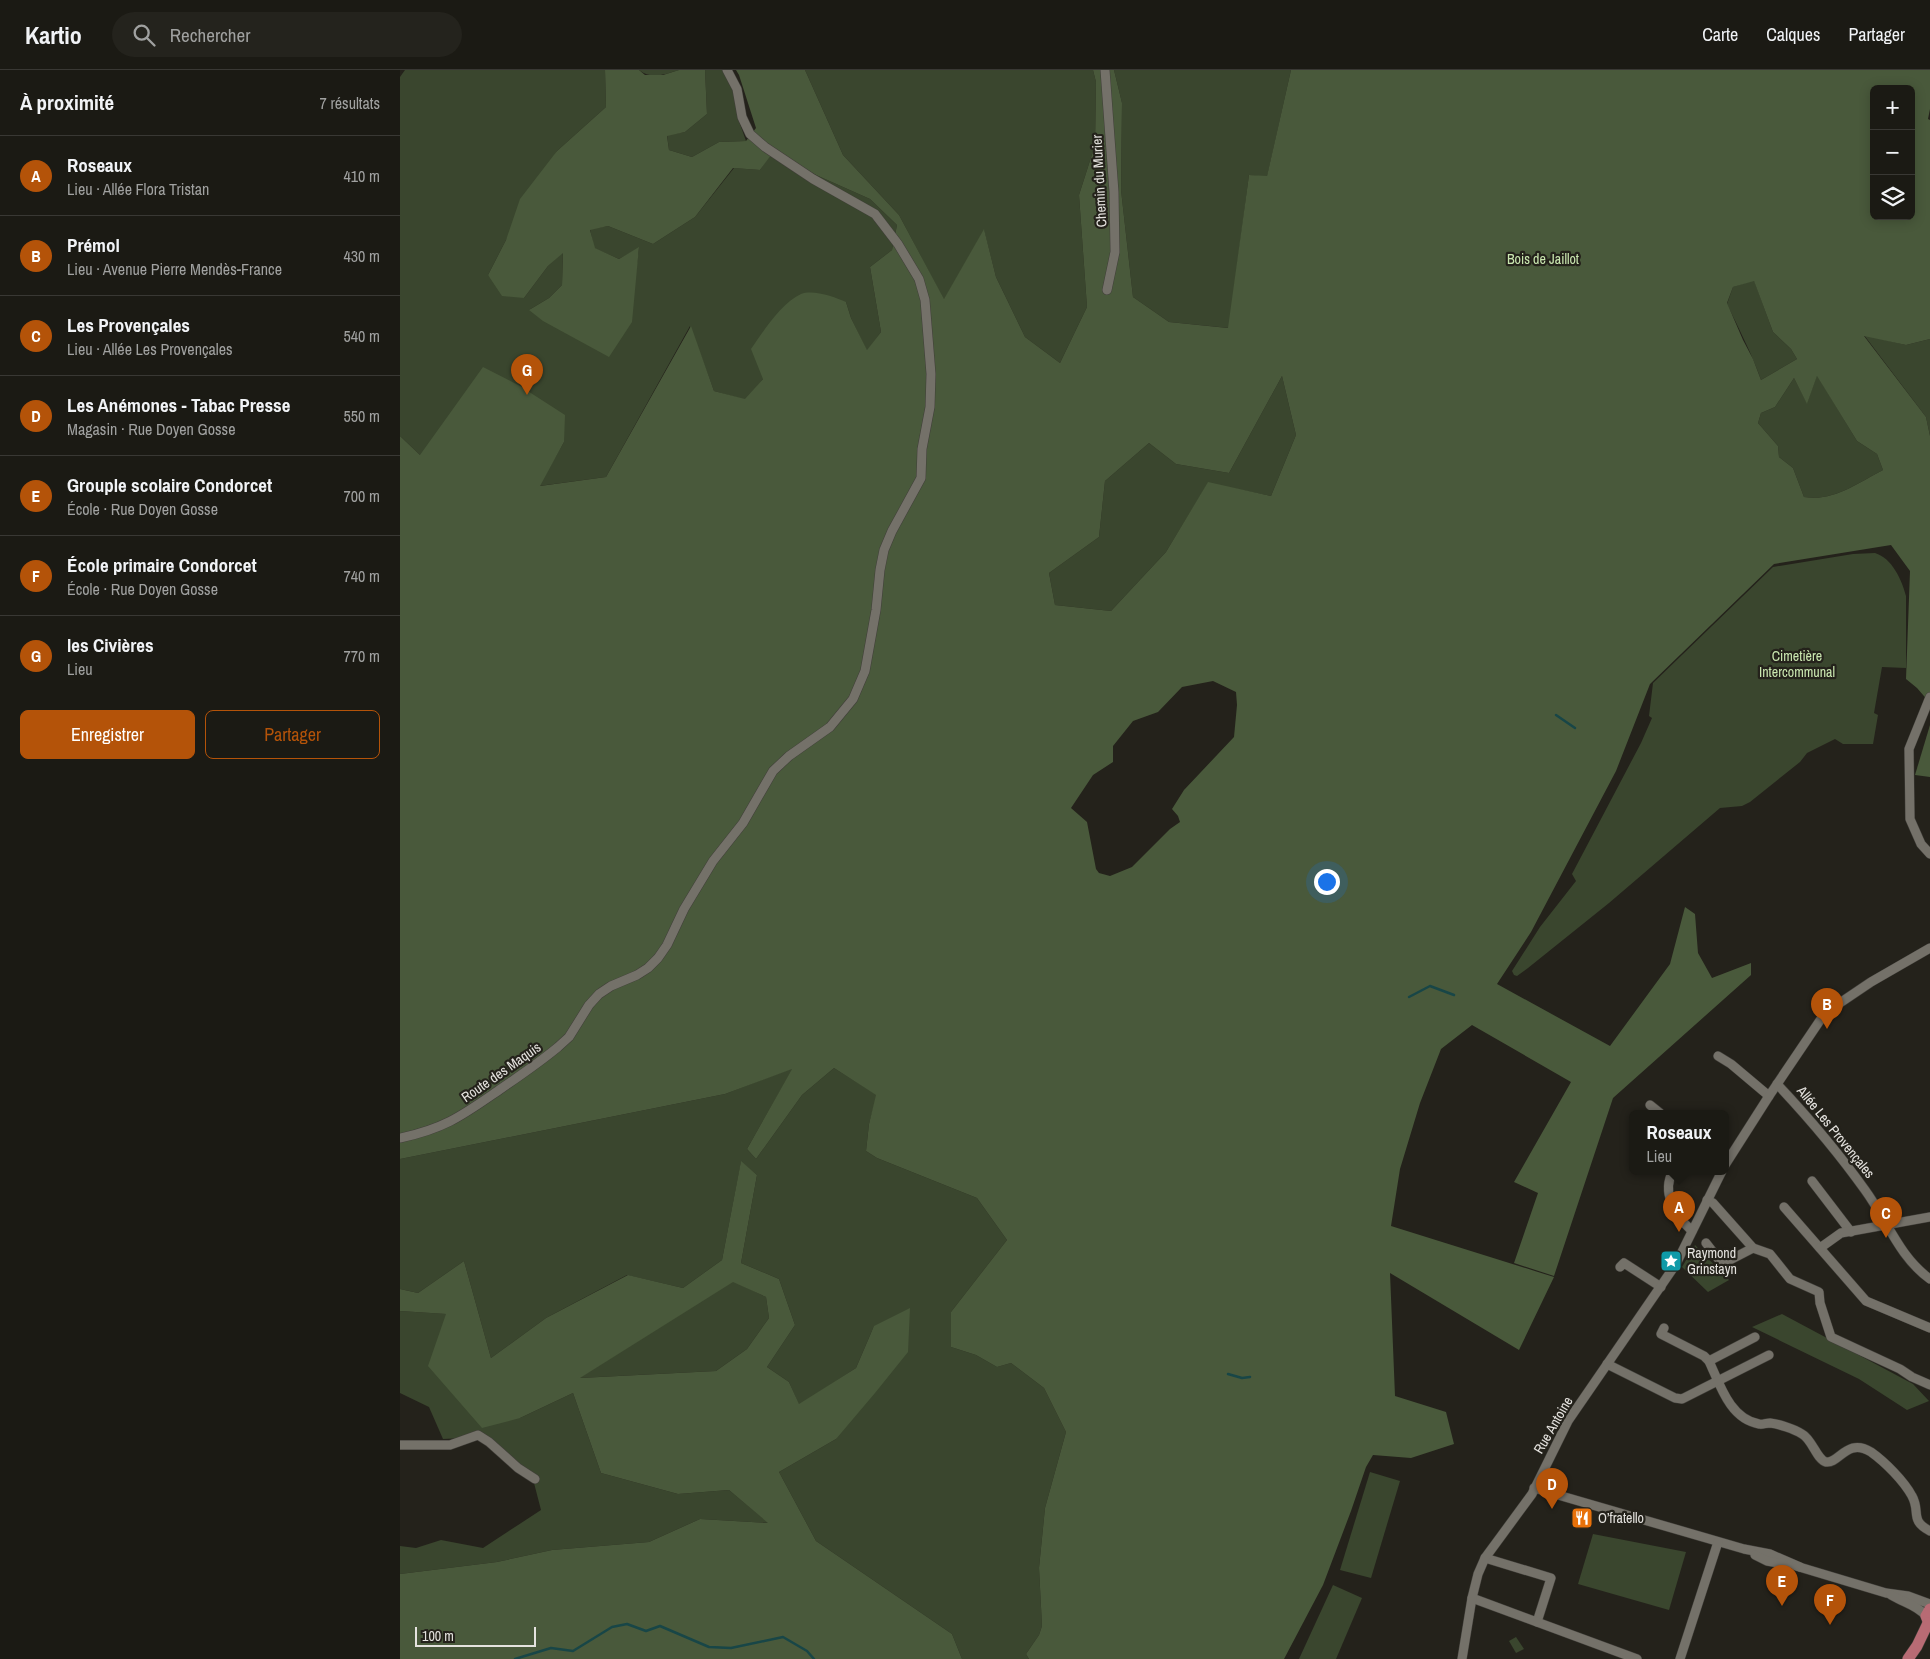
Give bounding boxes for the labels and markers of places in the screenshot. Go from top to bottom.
pin: G [511,354,543,395]
pin: B [1811,988,1843,1029]
pin: A [1663,1191,1695,1232]
pin: C [1870,1197,1902,1238]
place label: Raymond Grinstayn [1687,1244,1737,1278]
place icon: Raymond Grinstayn [1659,1249,1683,1273]
pin: D [1536,1468,1568,1509]
restaurant icon: O’fratello [1570,1506,1594,1530]
place label: O’fratello [1598,1509,1644,1527]
pin: E [1766,1565,1798,1606]
pin: F [1814,1584,1846,1625]

